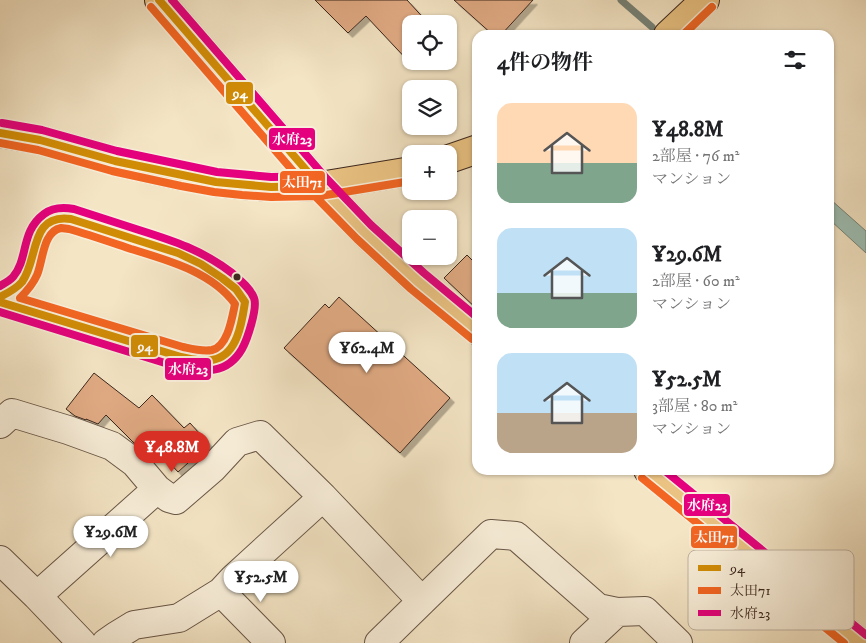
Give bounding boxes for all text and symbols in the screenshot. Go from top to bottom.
map controls [402,15,457,265]
button: locate [402,15,457,70]
icon: filters [781,46,809,74]
text: 4件の物件 [497,50,593,76]
button: layers [402,80,457,135]
line badge: 94 [225,81,254,105]
text: 94 [231,85,248,103]
text: ¥48.8M [652,117,723,143]
icon: home [537,123,597,183]
line badge: 水府23 [268,127,316,151]
text: 水府23 [272,131,312,149]
button: + [402,145,457,200]
text: 2部屋 · 76 m² [652,146,739,166]
text: マンション [652,169,731,189]
line badge: 太田71 [279,170,326,194]
text: 太田71 [282,174,322,192]
button: − [402,210,457,265]
text: ¥29.6M [652,242,722,268]
icon: home [537,248,597,308]
text: 2部屋 · 60 m² [652,271,740,291]
unlabelled marker [232,272,242,282]
text: マンション [652,294,731,314]
pin: ¥62.4M [326,332,408,374]
line badge: 94 [130,334,159,358]
text: 94 [136,338,153,356]
text: ¥62.4M [340,338,394,358]
line badge: 水府23 [164,357,212,381]
text: 水府23 [168,361,208,379]
text: ¥52.5M [652,367,722,393]
icon: home [537,373,597,433]
text: 3部屋 · 80 m² [652,396,737,416]
text: マンション [652,419,731,439]
pin: ¥48.8M [131,430,213,473]
text: ¥48.8M [145,437,199,457]
line badge: 水府23 [683,493,731,517]
text: 水府23 [687,497,727,515]
pin: ¥29.6M [70,516,152,558]
text: ¥29.6M [84,522,138,542]
line badge: 太田71 [690,525,738,549]
text: 太田71 [694,529,734,547]
legend [688,550,854,630]
pin: ¥52.5M [220,560,302,603]
text: 94 [729,560,746,578]
text: ¥52.5M [235,567,287,587]
text: 太田71 [730,582,771,600]
text: 水府23 [730,605,770,623]

